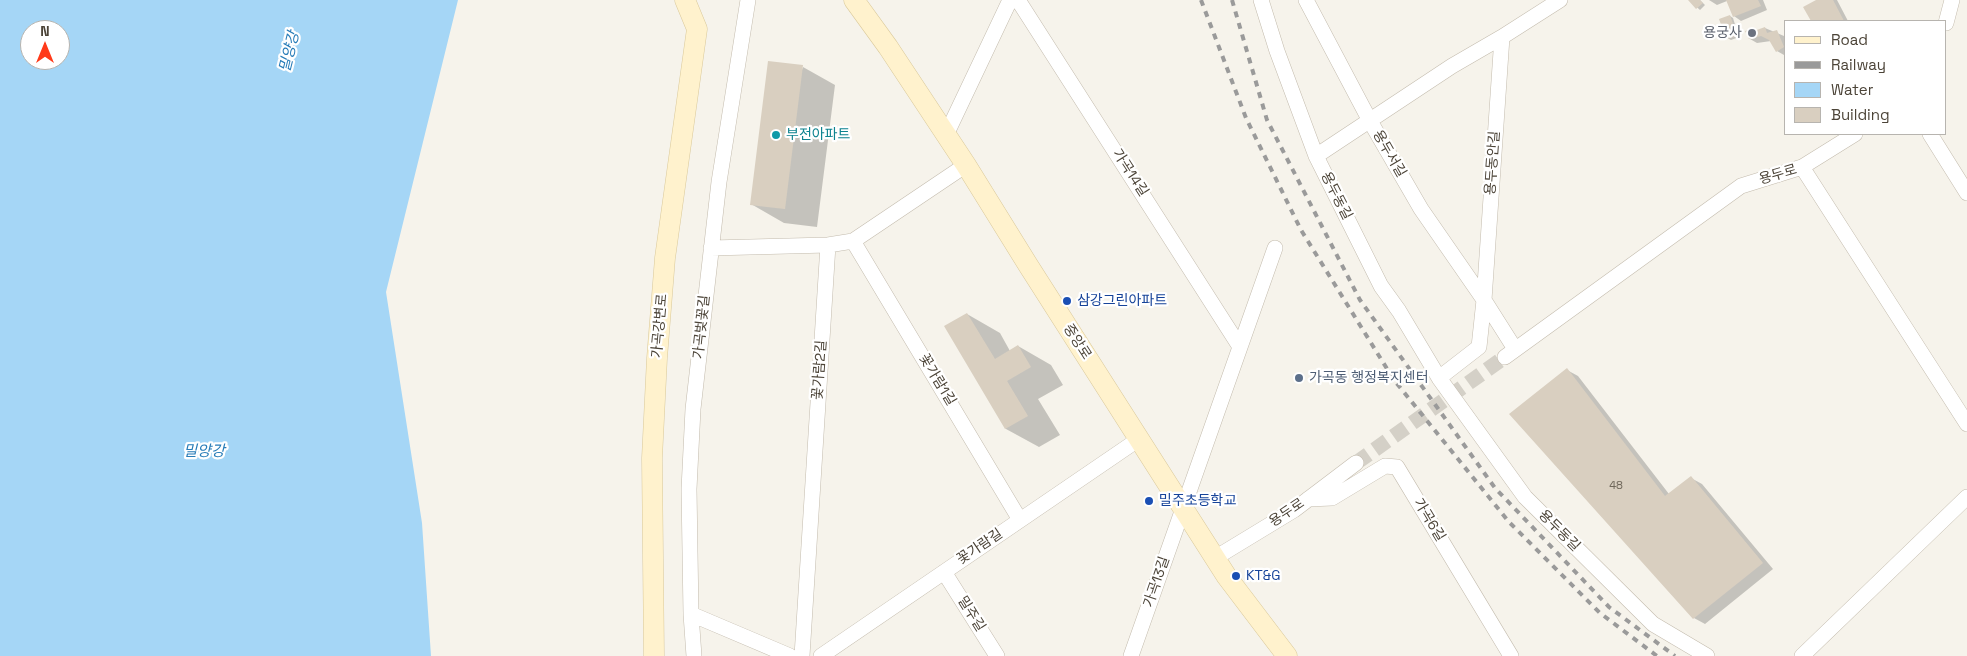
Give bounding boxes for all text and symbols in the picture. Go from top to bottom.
north arrow [20,20,70,70]
legend [1784,20,1947,135]
text: N [40,22,50,40]
place label: 용궁사 [1703,25,1742,41]
marker: 용궁사 [1746,27,1758,39]
water label: 밀양강 [276,30,304,74]
text: Road [1831,30,1868,49]
text: Railway [1831,55,1886,74]
text: Water [1831,80,1873,99]
text: Building [1831,105,1890,124]
place label: 부전아파트 [786,127,850,143]
street label: 용두서길 [1369,127,1409,181]
marker: 부전아파트 [770,129,782,141]
street label: 용두동안길 [1482,130,1504,196]
street label: 가곡14길 [1108,146,1152,200]
street label: 용두로 [1757,162,1799,188]
street label: 용두동길 [1317,169,1355,223]
street label: 가곡강변로 [649,293,671,359]
place label: 삼강그린아파트 [1077,293,1167,309]
street label: 가곡벚꽃길 [690,294,714,360]
marker: 삼강그린아파트 [1061,295,1073,307]
street label: 중앙로 [1059,321,1095,363]
street label: 꽃가람2길 [810,340,830,400]
street label: 꽃가람1길 [915,351,959,409]
place label: 가곡동 행정복지센터 [1309,370,1429,386]
marker: 가곡동 행정복지센터 [1293,372,1305,384]
water label: 밀양강 [183,443,225,461]
house number: 48 [1609,479,1623,493]
place label: 밀주초등학교 [1159,493,1236,509]
marker: 밀주초등학교 [1143,495,1155,507]
street label: 용두로 [1266,495,1308,531]
street label: 가곡6길 [1410,495,1448,545]
street label: 용두동길 [1535,507,1583,555]
street label: 꽃가람길 [954,526,1006,568]
street label: 가곡13길 [1140,554,1174,610]
place label: KT&G [1246,568,1280,584]
marker: KT&G [1230,570,1242,582]
street label: 밀주길 [954,593,988,635]

